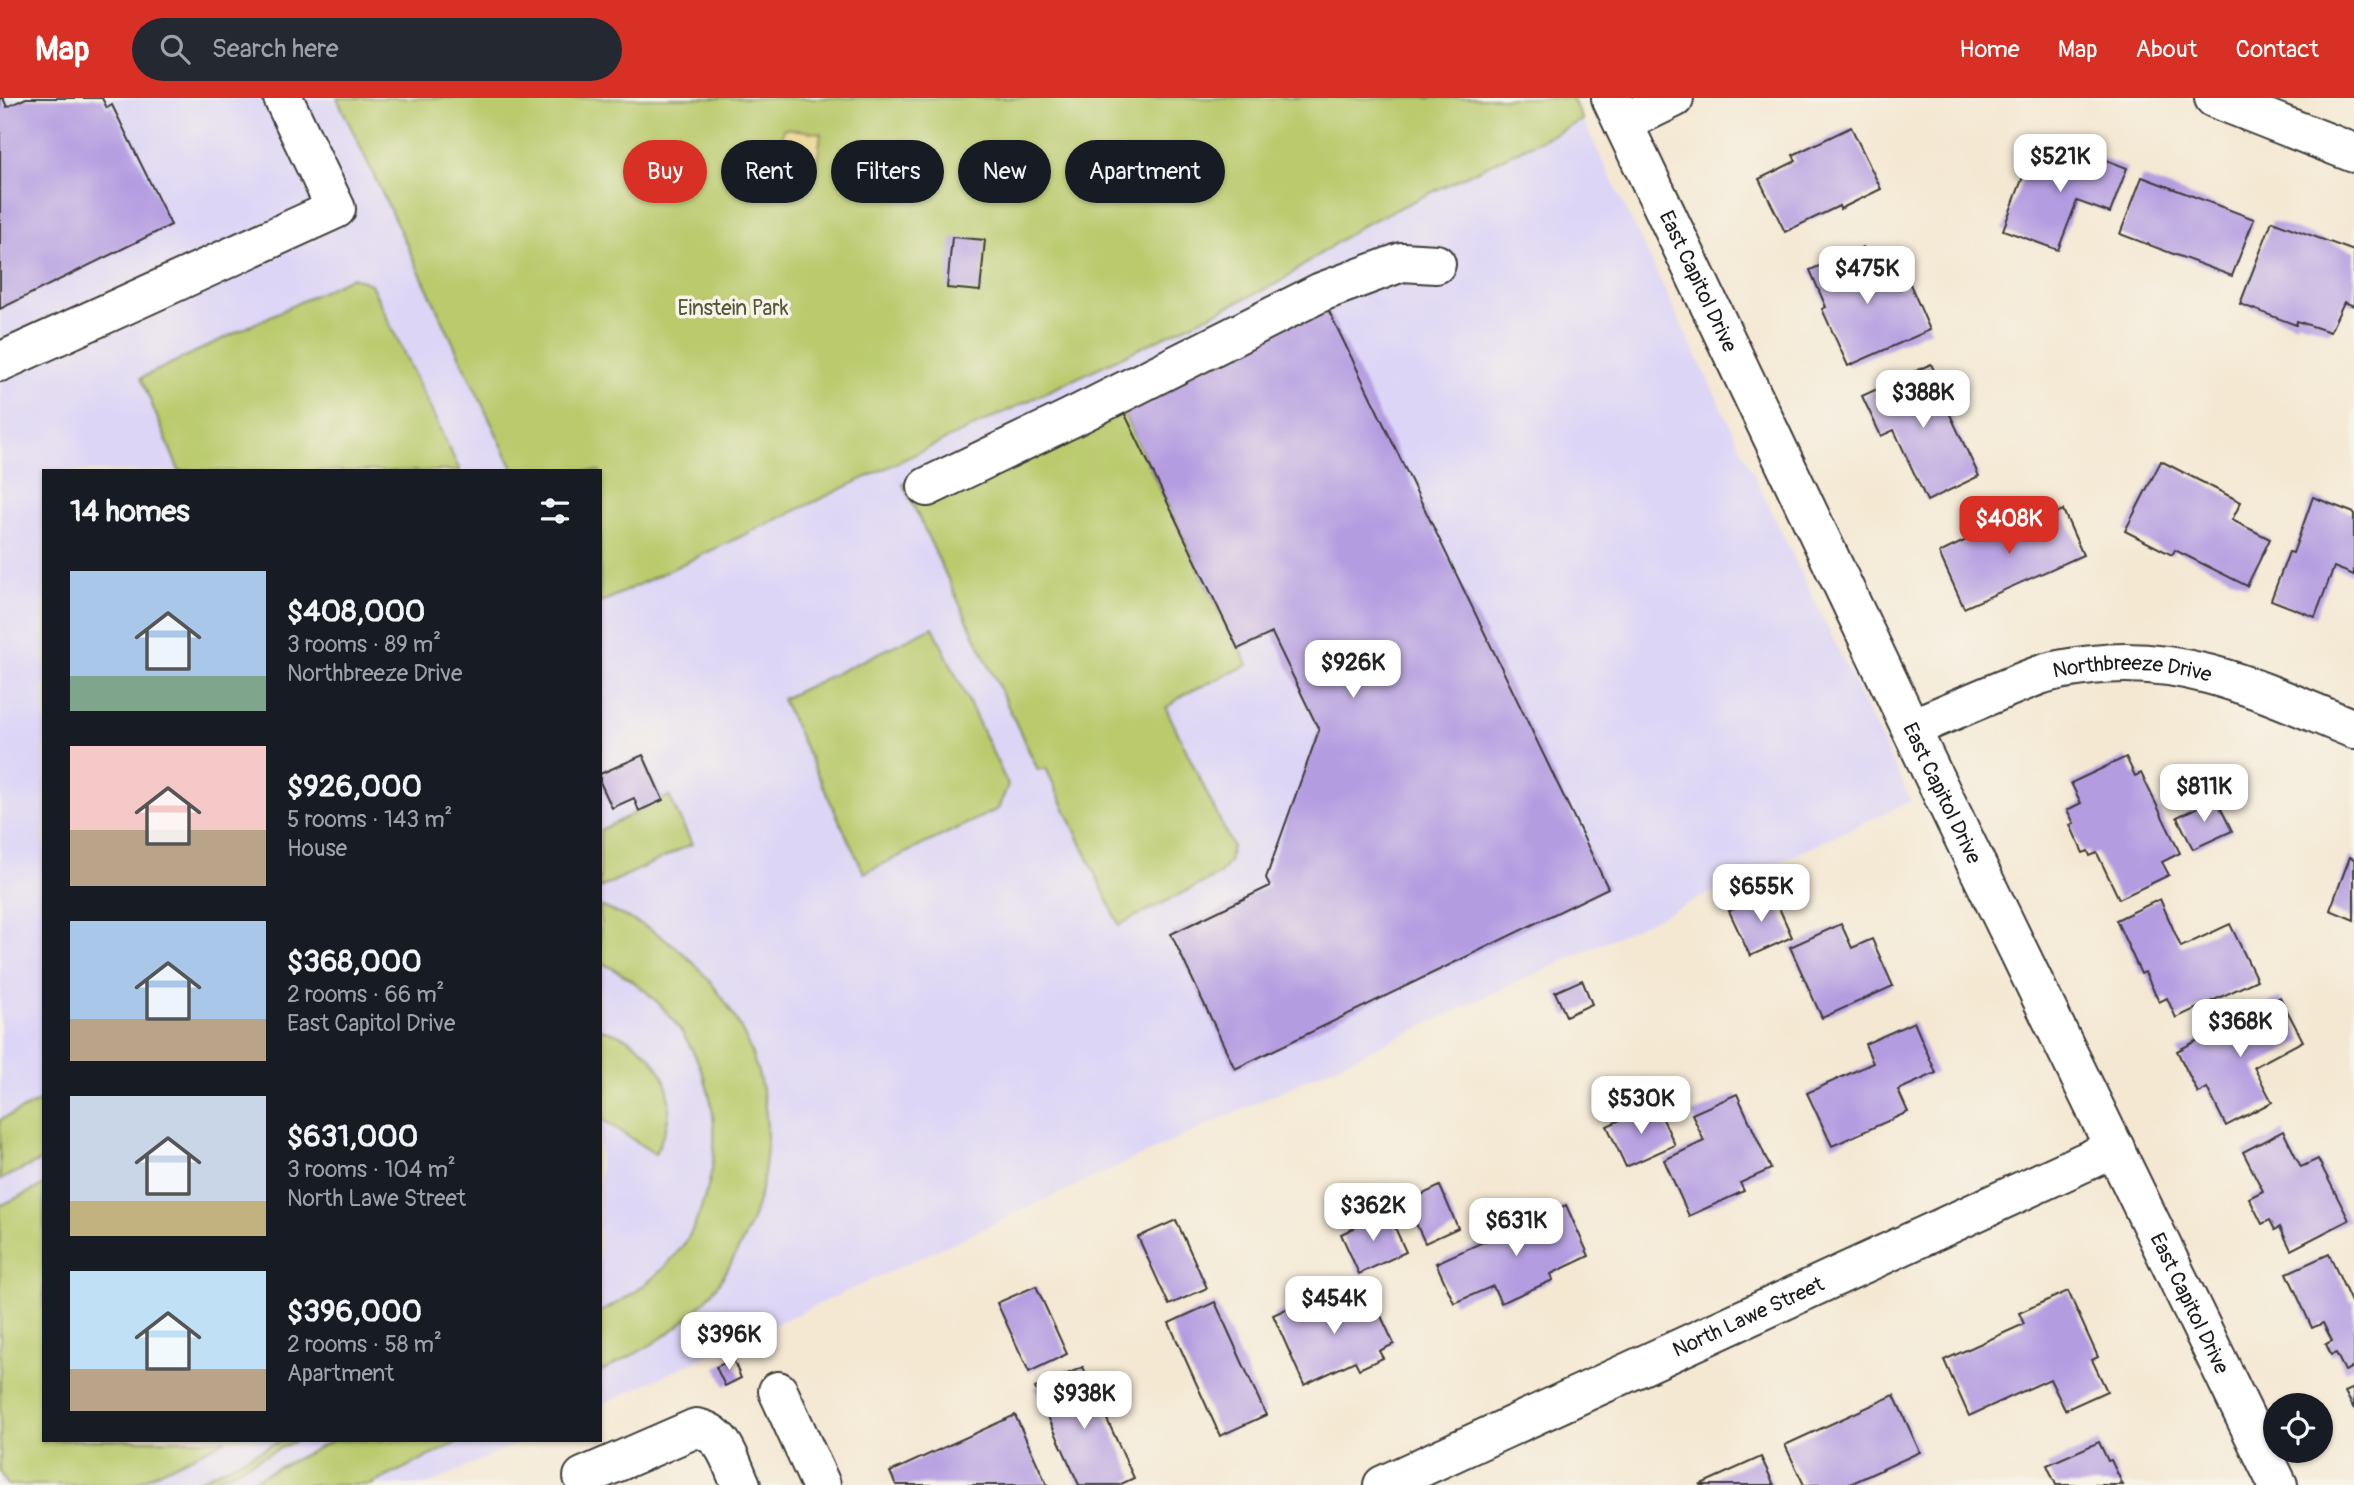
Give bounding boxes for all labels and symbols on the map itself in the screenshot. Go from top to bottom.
pin: $521K [2011,134,2109,194]
street label: East Capitol Drive [1653,206,1744,357]
pin: $475K [1818,246,1916,306]
park label: Einstein Park [678,295,789,322]
pin: $388K [1874,370,1972,430]
pin: $408K [1960,496,2058,556]
pin: $926K [1304,640,1402,700]
street label: Northbreeze Drive [2050,649,2215,688]
street label: East Capitol Drive [1897,718,1988,869]
pin: $811K [2155,764,2253,824]
pin: $655K [1712,864,1810,924]
pin: $368K [2191,1000,2289,1059]
pin: $530K [1592,1076,1690,1136]
pin: $362K [1324,1184,1422,1243]
pin: $631K [1467,1198,1565,1258]
street label: East Capitol Drive [2144,1228,2236,1379]
street label: North Lawe Street [1668,1270,1829,1363]
pin: $454K [1285,1276,1383,1336]
pin: $396K [680,1312,778,1372]
pin: $938K [1035,1372,1133,1431]

